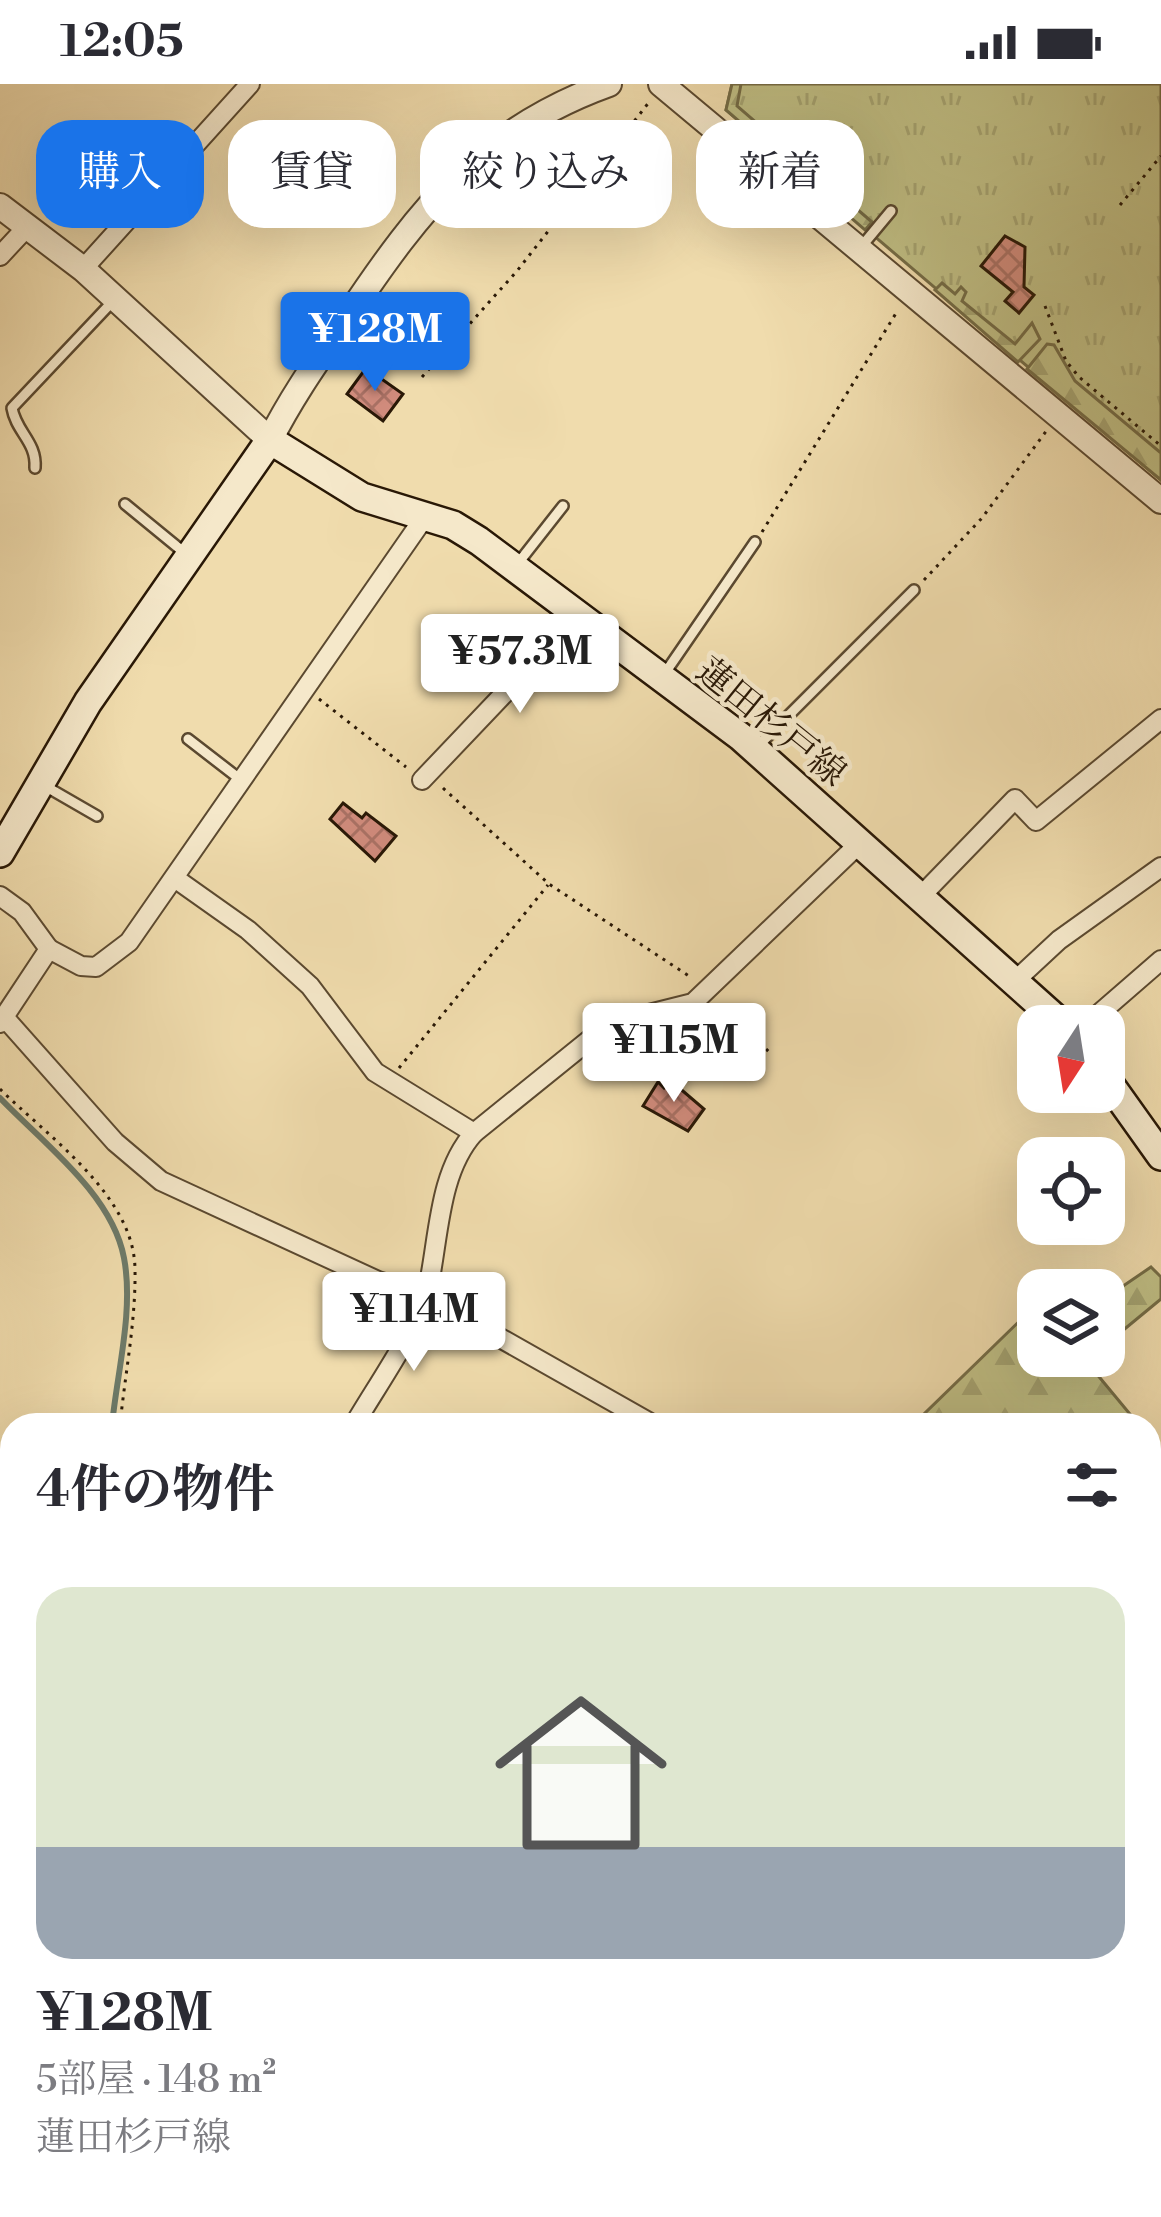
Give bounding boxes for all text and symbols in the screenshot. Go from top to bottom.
text: 12:05 [60,14,184,71]
chip: 購入 [36,120,204,228]
chip: 賃貸 [228,120,396,228]
chip: 絞り込み [420,120,672,228]
chip: 新着 [696,120,864,228]
pin: ¥128M [291,292,459,394]
text: ¥128M [308,306,442,355]
pin: ¥57.3M [422,614,618,716]
text: ¥57.3M [448,628,592,677]
street label: 蓮田杉戸線 [686,649,855,797]
pin: ¥115M [590,1003,758,1105]
north arrow [1017,1005,1125,1113]
map controls [1017,1005,1125,1377]
text: ¥115M [610,1017,738,1066]
button: locate [1017,1137,1125,1245]
button: layers [1017,1269,1125,1377]
pin: ¥114M [330,1272,498,1374]
text: ¥114M [349,1286,479,1335]
icon: filters [1059,1452,1125,1518]
text: 4件の物件 [36,1459,274,1523]
icon: home [473,1665,689,1881]
text: ¥128M [36,1983,212,2047]
text: 5部屋 · 148 m² [36,2056,276,2105]
text: 蓮田杉戸線 [36,2114,231,2163]

